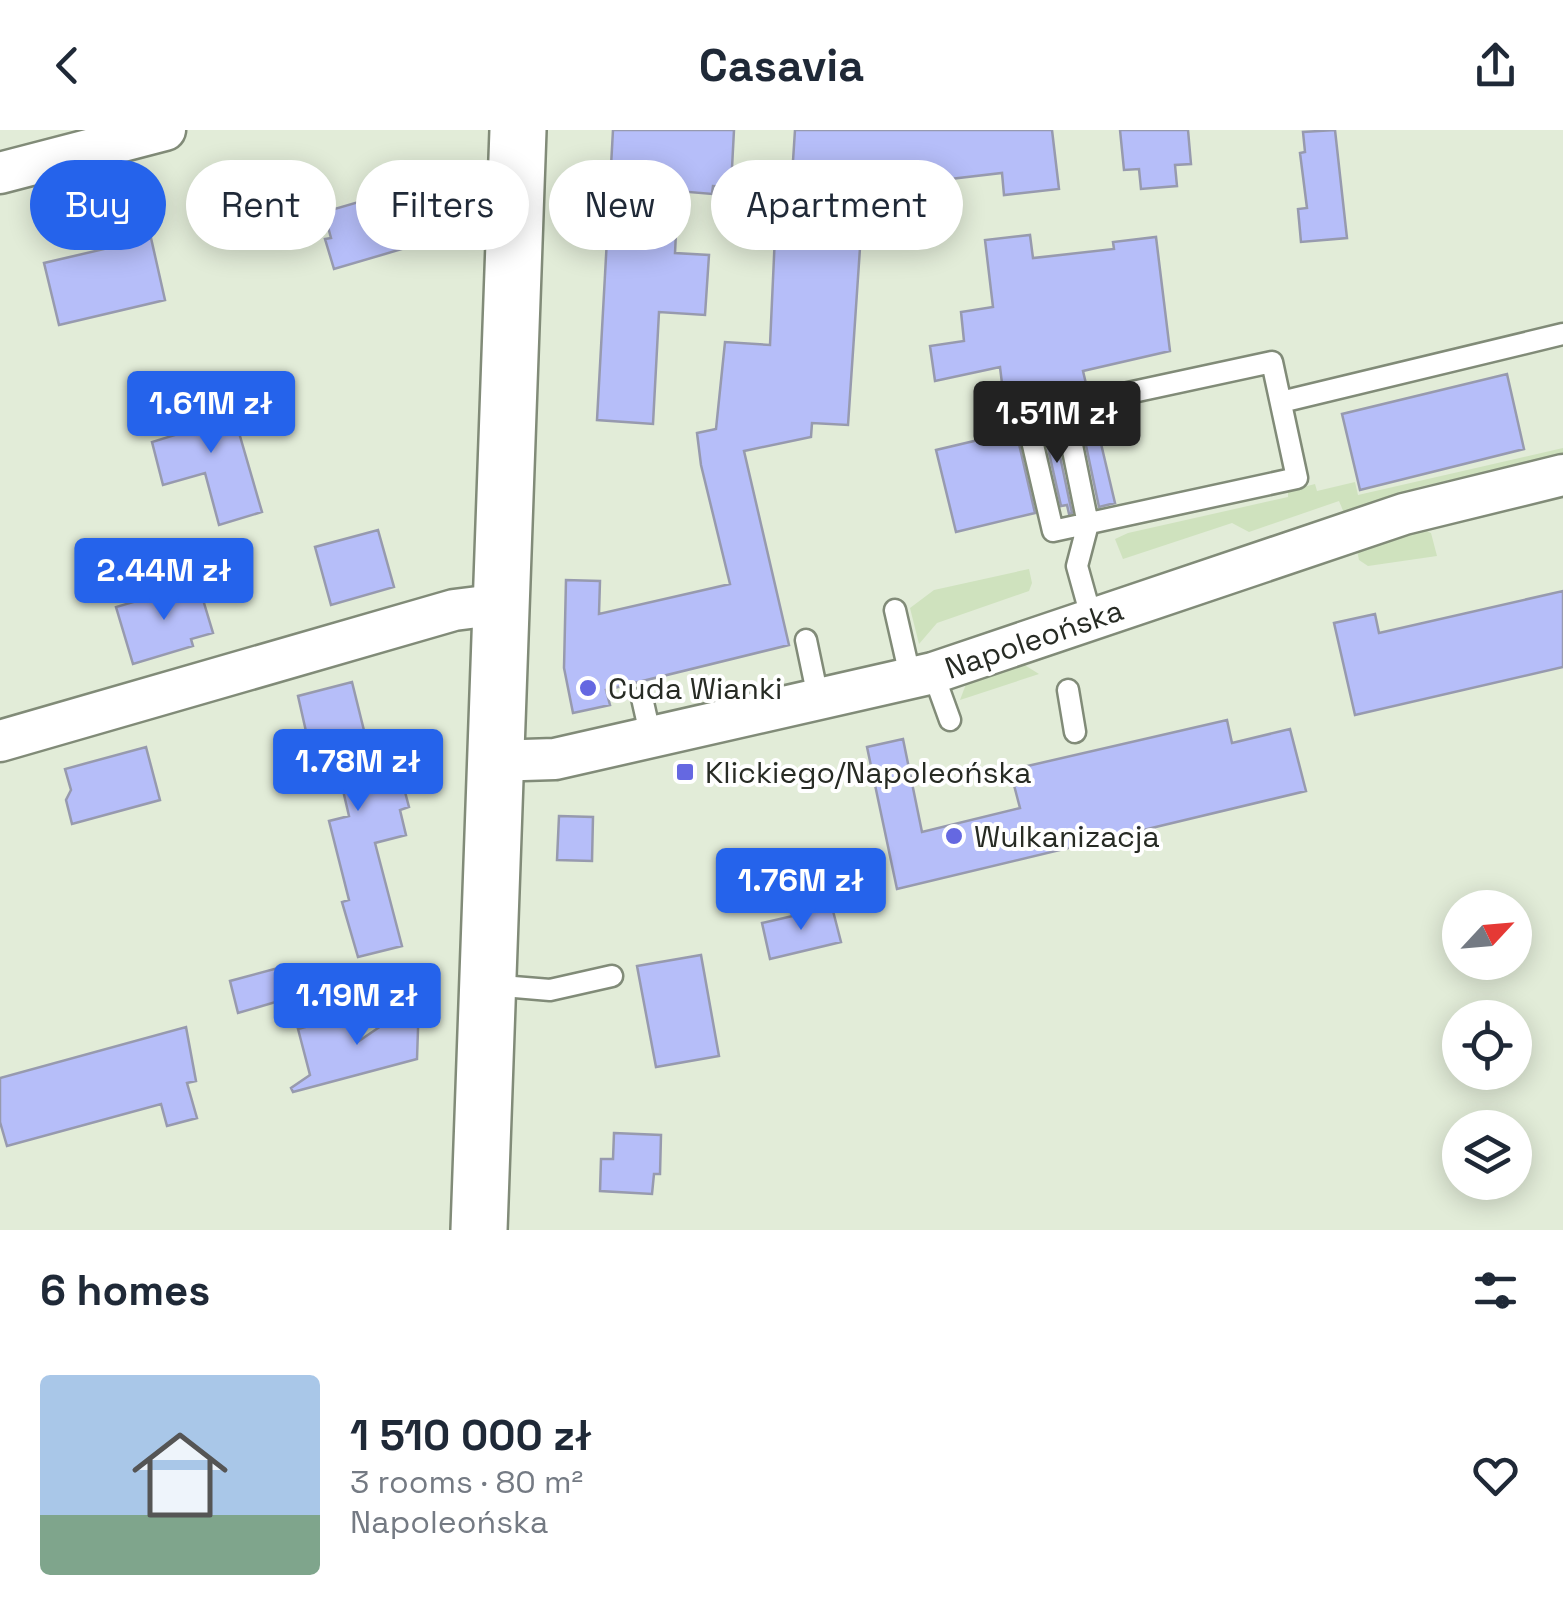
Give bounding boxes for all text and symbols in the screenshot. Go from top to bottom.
text: Casavia [699,37,864,94]
icon: back [40,38,95,93]
icon: share [1468,38,1523,93]
chip: Buy [30,160,166,250]
chip: Rent [186,160,336,250]
chip: Filters [356,160,529,250]
chip: New [549,160,691,250]
chip: Apartment [711,160,963,250]
pin: 1.61M zł [108,371,314,456]
pin: 1.51M zł [954,381,1160,466]
text: 1.61M zł [149,383,273,423]
text: 1.51M zł [995,393,1119,433]
pin: 2.44M zł [61,538,267,623]
text: 2.44M zł [96,550,232,590]
street label: Napoleońska [940,590,1128,688]
place label: Cuda Wianki [608,669,782,708]
marker: Cuda Wianki [577,677,599,699]
pin: 1.78M zł [255,729,461,814]
text: 1.78M zł [295,741,421,781]
place label: Klickiego/Napoleońska [705,753,1032,792]
marker: Klickiego/Napoleońska [674,761,696,783]
place label: Wulkanizacja [974,817,1160,856]
marker: Wulkanizacja [943,825,965,847]
pin: 1.76M zł [698,848,904,933]
text: 1.76M zł [738,860,864,900]
north arrow [1442,890,1532,980]
map controls [1442,890,1532,1200]
pin: 1.19M zł [254,963,460,1048]
text: 1.19M zł [296,975,418,1015]
button: locate [1442,1000,1532,1090]
button: layers [1442,1110,1532,1200]
icon: filters [1468,1263,1523,1318]
text: 6 homes [40,1264,210,1317]
text: 1 510 000 zł [350,1409,592,1462]
icon: home [120,1415,240,1535]
icon: heart [1468,1448,1523,1503]
text: 3 rooms · 80 m² [350,1462,583,1502]
text: Napoleońska [350,1502,548,1542]

